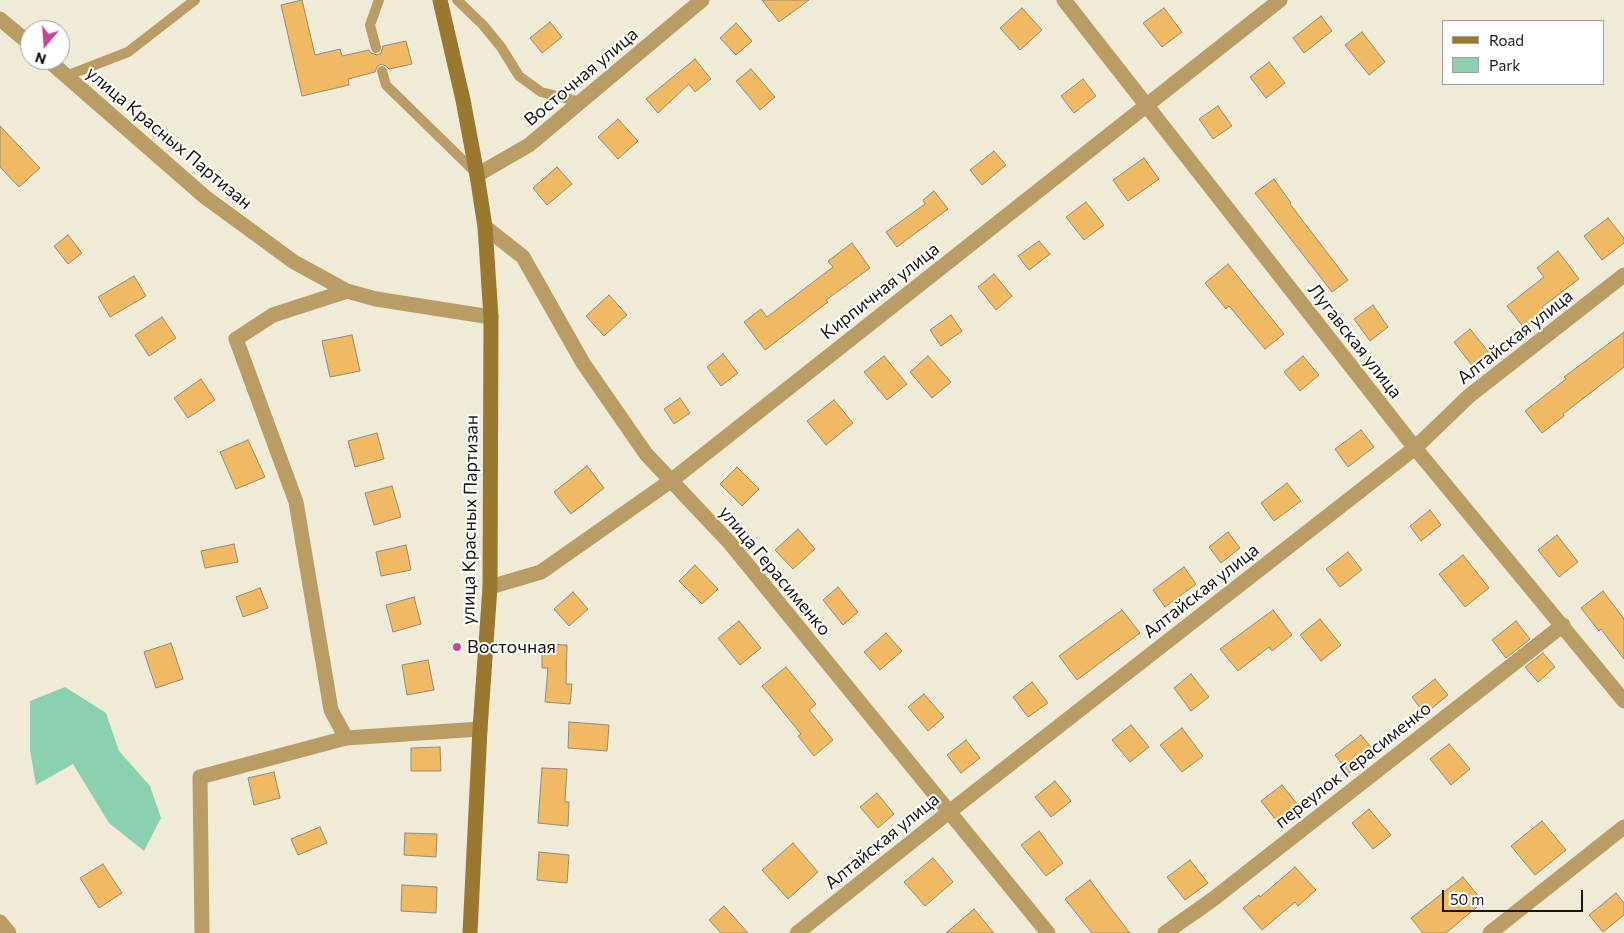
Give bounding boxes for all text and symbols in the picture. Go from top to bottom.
north arrow [20,20,70,70]
legend [1442,20,1604,85]
street label: Восточная улица [520,23,642,131]
text: Road [1489,31,1524,49]
text: N [33,49,48,68]
text: Park [1489,56,1520,74]
street label: улица Красных Партизан [82,62,256,214]
street label: Кирпичная улица [816,238,944,344]
street label: Лугавская улица [1304,279,1406,403]
street label: Алтайская улица [1453,285,1577,389]
street label: улица Красных Партизан [457,415,483,625]
street label: улица Герасименко [714,502,836,640]
street label: Алтайская улица [1139,539,1263,643]
place label: Восточная [467,636,556,658]
marker: Восточная [451,641,463,653]
street label: переулок Герасименко [1271,697,1435,833]
street label: Алтайская улица [820,788,944,894]
scale bar [1444,880,1585,912]
text: 50 m [1450,890,1484,908]

